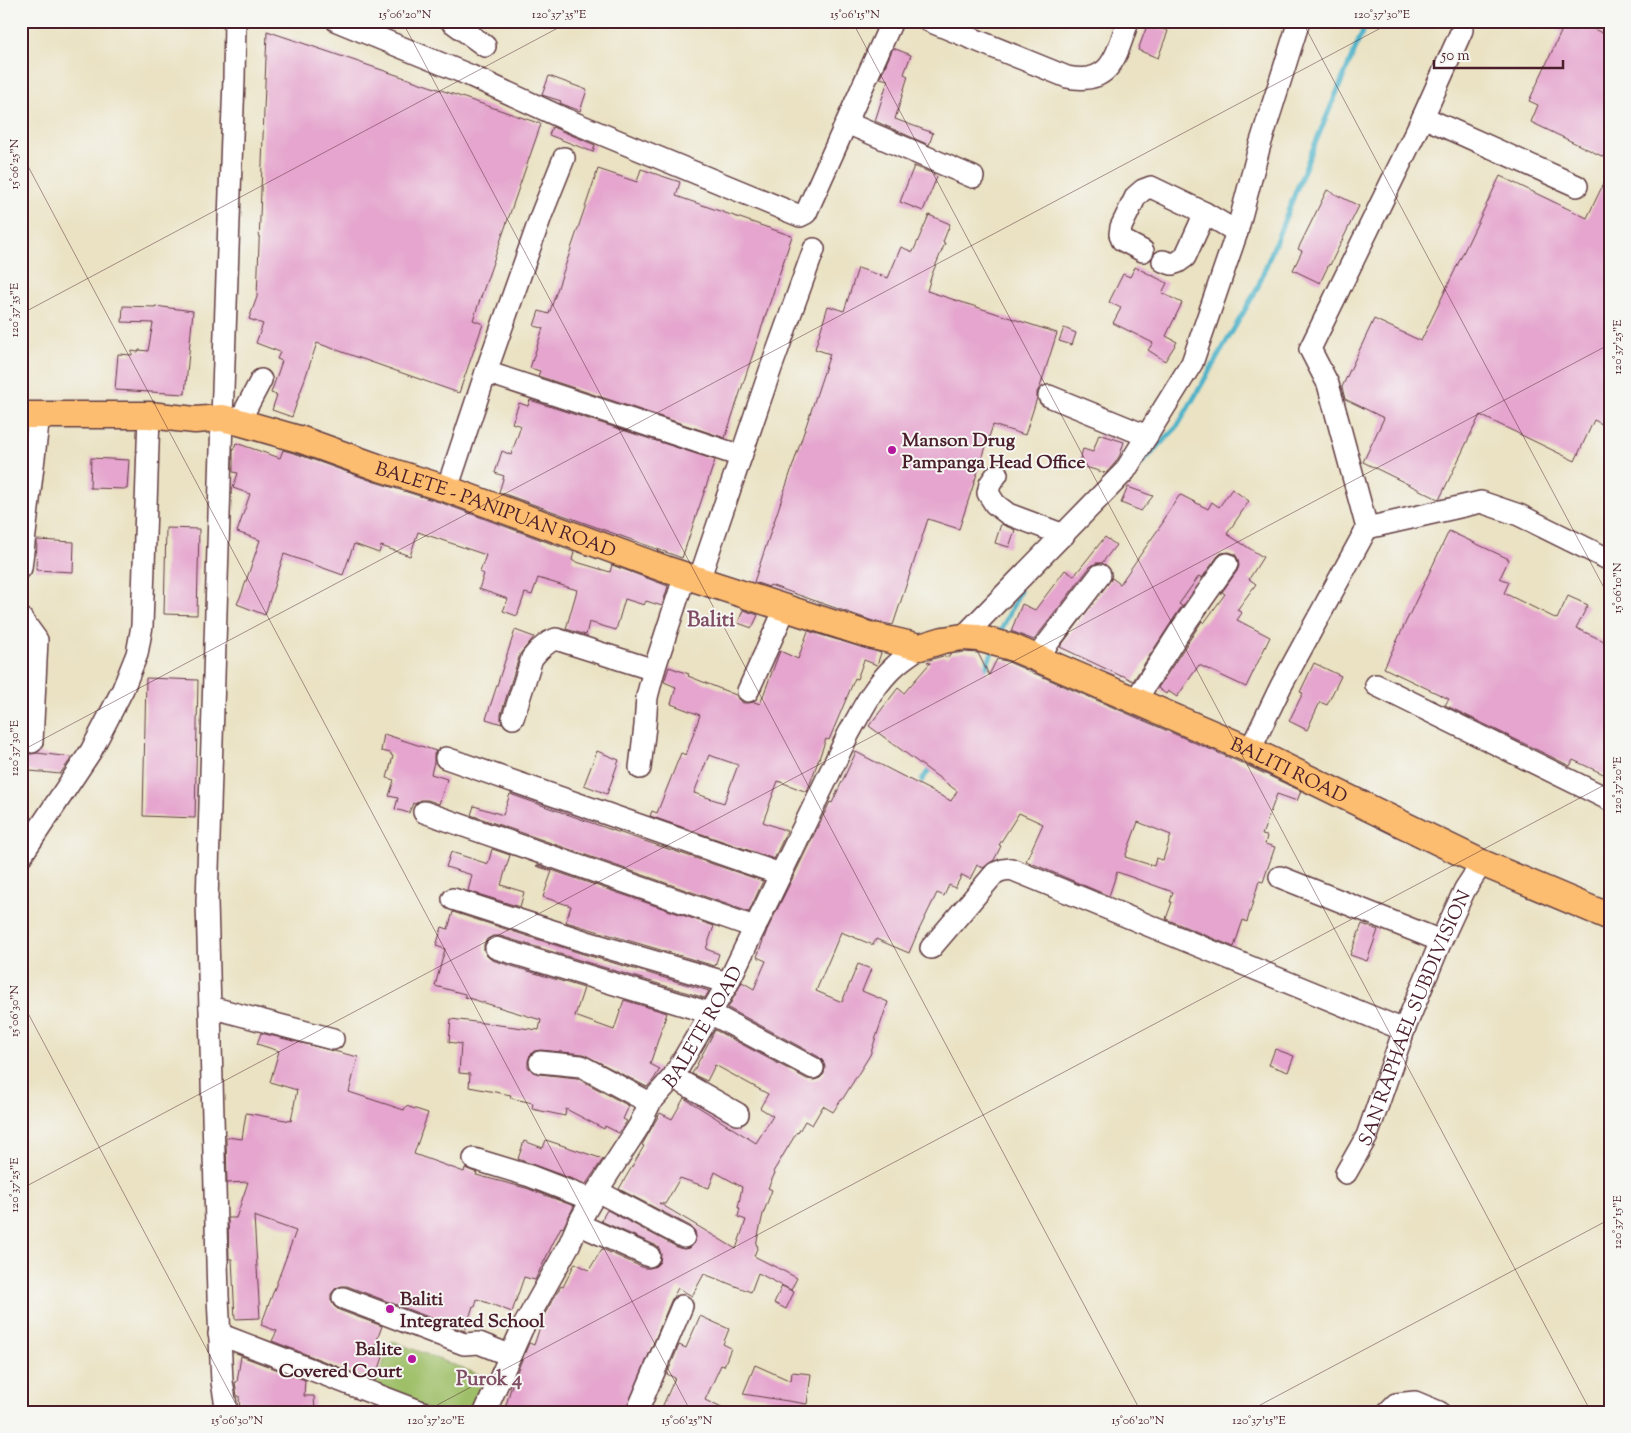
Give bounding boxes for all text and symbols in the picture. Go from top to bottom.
text: 15°06'20"N [379,6,432,24]
text: 120°37'35"E [532,6,587,24]
text: 15°06'15"N [830,6,880,24]
text: 120°37'30"E [1354,6,1411,24]
scale bar [1434,38,1562,70]
text: 50 m [1440,46,1470,67]
text: 15°06'25"N [6,138,24,189]
text: 120°37'35"E [6,282,24,337]
text: 120°37'25"E [1609,319,1627,374]
place label: Manson Drug Pampanga Head Office [902,428,1085,477]
marker: Manson Drug Pampanga Head Office [886,444,898,456]
street label: BALETE - PANIPUAN ROAD [371,456,619,566]
text: 15°06'10"N [1609,562,1627,614]
district label: Baliti [687,606,735,636]
text: 120°37'30"E [6,719,24,776]
street label: BALITI ROAD [1226,732,1351,811]
text: 120°37'20"E [1609,756,1627,813]
street label: SAN RAPHAEL SUBDIVISION [1353,886,1479,1152]
street label: BALETE ROAD [658,962,750,1095]
text: 15°06'30"N [6,985,24,1037]
text: 120°37'25"E [6,1157,24,1212]
text: 120°37'15"E [1609,1194,1627,1249]
place label: Baliti Integrated School [400,1287,545,1336]
marker: Baliti Integrated School [384,1303,396,1315]
place label: Balite Covered Court [279,1337,402,1386]
marker: Balite Covered Court [406,1353,418,1365]
district label: Purok 4 [456,1366,522,1395]
text: 15°06'30"N [211,1412,263,1430]
text: 120°37'20"E [408,1412,465,1430]
text: 15°06'25"N [662,1412,713,1430]
text: 15°06'20"N [1112,1412,1165,1430]
text: 120°37'15"E [1232,1412,1287,1430]

